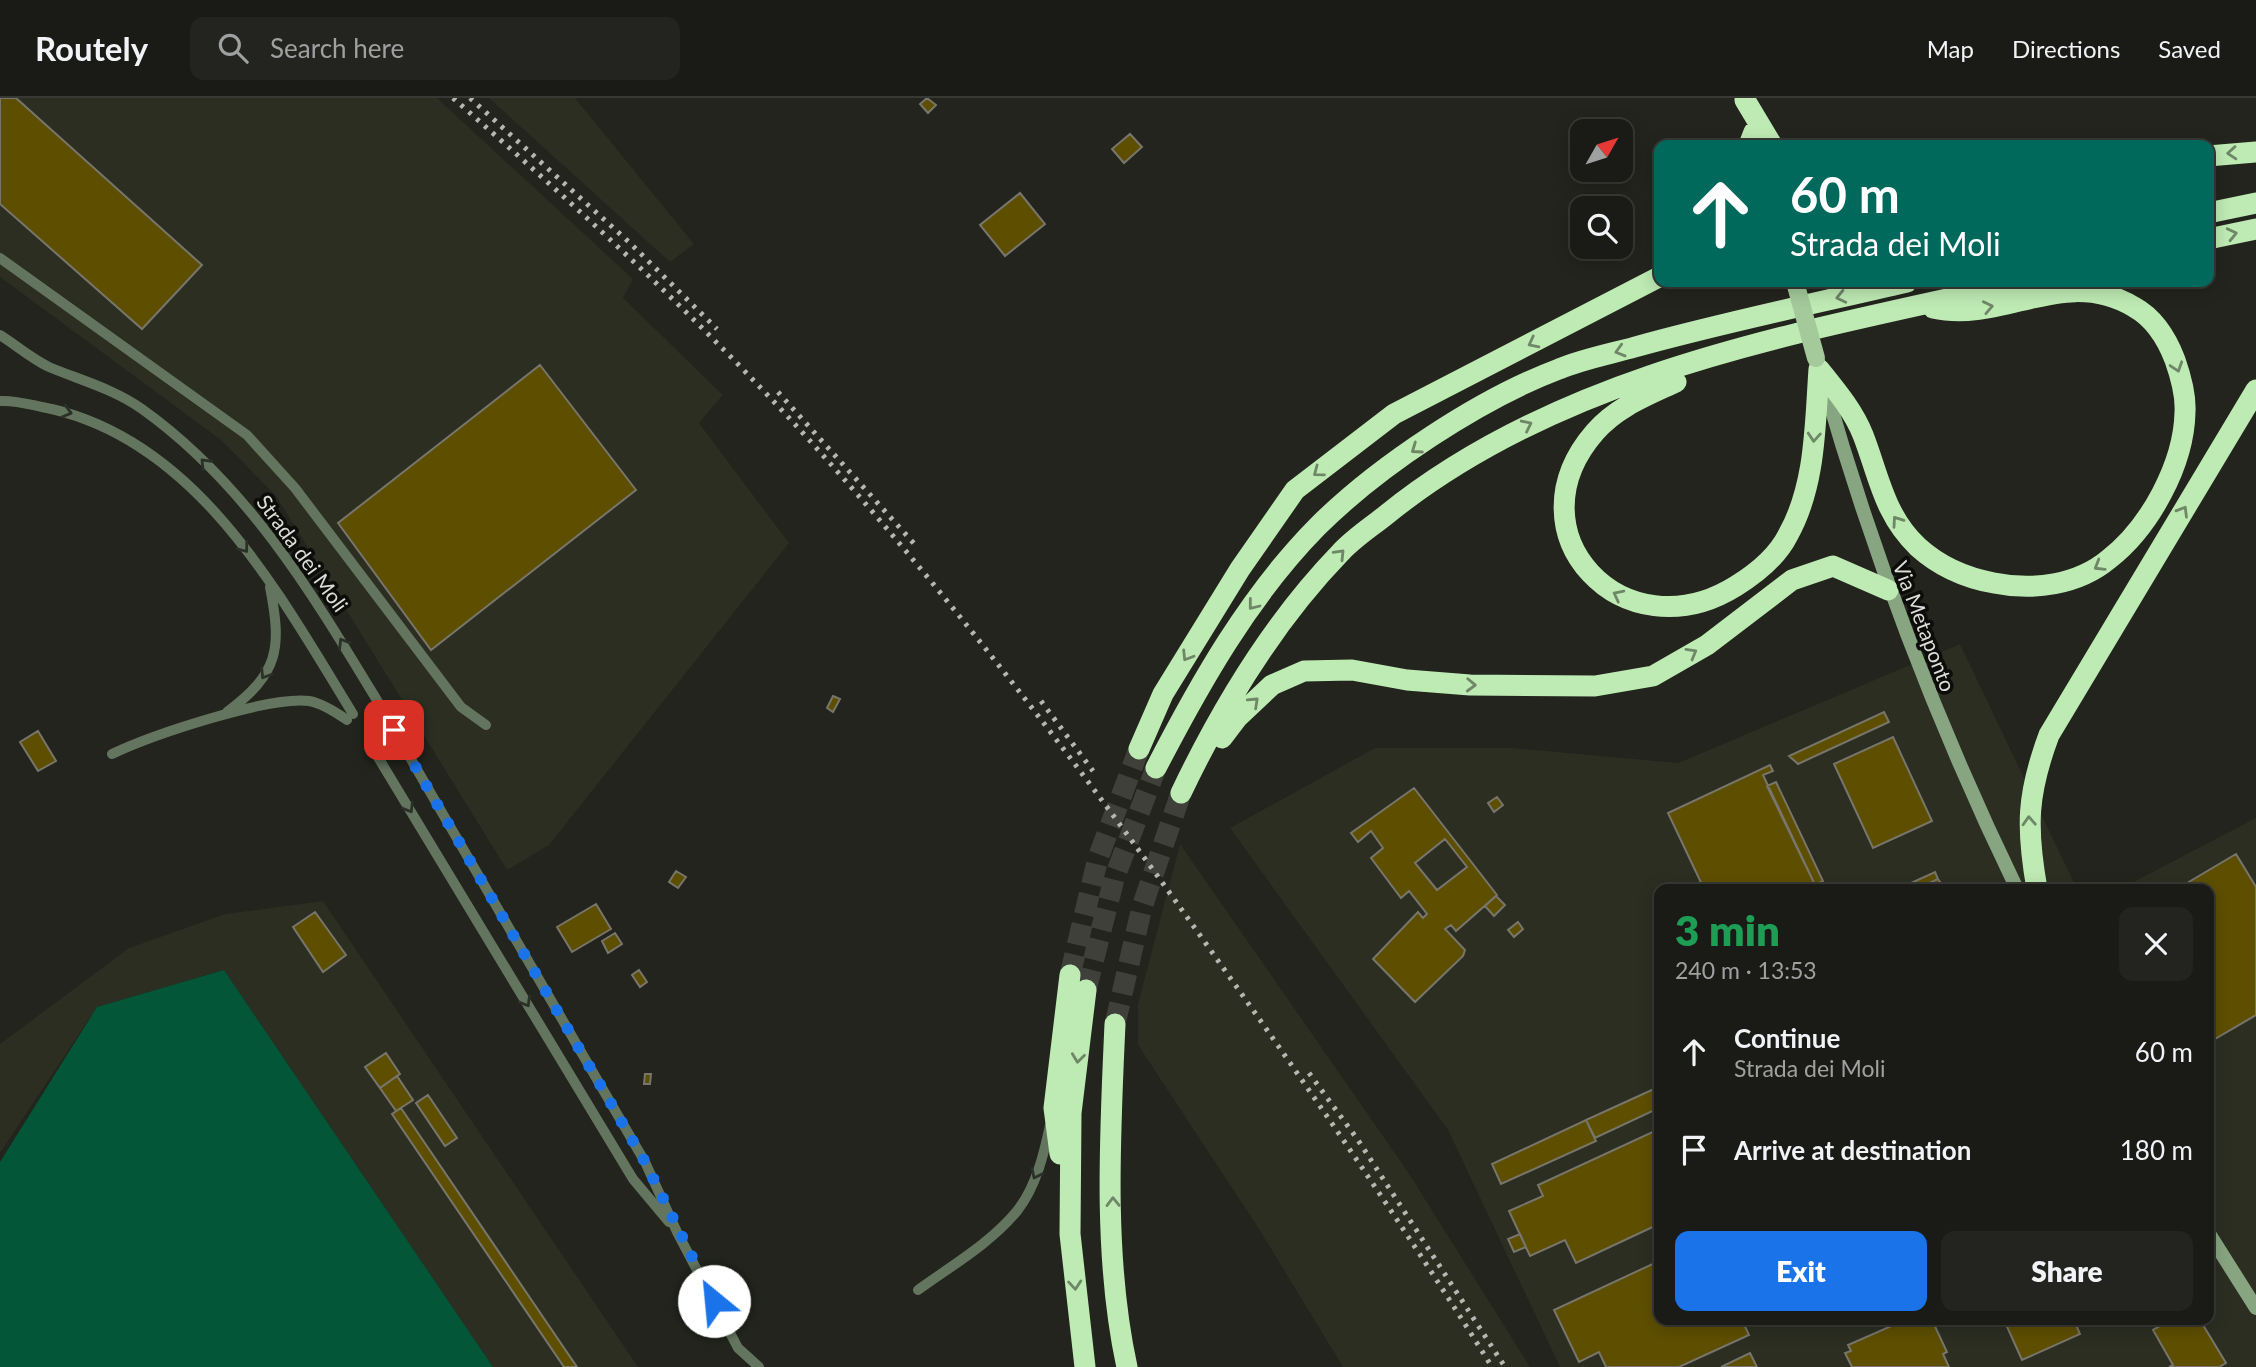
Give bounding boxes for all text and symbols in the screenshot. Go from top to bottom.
search box [190,17,680,80]
text: Routely [35,28,148,68]
icon: search [214,29,252,67]
text: Search here [270,32,404,64]
text: Map [1927,34,1974,63]
text: Directions [2012,34,2120,63]
text: Saved [2158,34,2221,63]
north arrow [1570,119,1633,182]
map controls [1570,119,1633,259]
one-way arrow [2226,145,2237,160]
text: 60 m [1790,165,1900,223]
icon: ahead [1675,168,1766,259]
button: search [1570,196,1633,259]
text: Strada dei Moli [1790,224,2001,263]
one-way arrow [2226,228,2238,242]
one-way arrow [1835,289,1847,304]
one-way arrow [1982,300,1994,315]
one-way arrow [1528,334,1541,348]
one-way arrow [1614,343,1626,358]
one-way arrow [2169,361,2183,373]
one-way arrow [61,404,73,419]
one-way arrow [1520,420,1532,434]
one-way arrow [1807,431,1822,442]
one-way arrow [1411,441,1424,454]
one-way arrow [201,458,214,471]
one-way arrow [1314,464,1326,477]
street label: Strada dei Moli [252,490,354,616]
one-way arrow [2174,506,2187,519]
one-way arrow [1893,516,1905,529]
one-way arrow [236,540,249,553]
one-way arrow [1332,549,1345,562]
street label: Via Metaponto [1889,557,1961,695]
one-way arrow [2093,557,2106,570]
one-way arrow [1612,589,1625,603]
one-way arrow [1249,597,1262,610]
one-way arrow [338,638,351,651]
one-way arrow [1182,648,1195,661]
one-way arrow [1684,649,1697,662]
one-way arrow [261,666,274,679]
one-way arrow [1466,677,1477,692]
one-way arrow [1246,697,1259,710]
pin [364,700,424,760]
icon: arrive [375,711,413,749]
one-way arrow [400,800,413,813]
one-way arrow [2022,815,2037,826]
text: 3 min [1675,905,1780,955]
button: close [2119,907,2193,981]
text: 240 m · 13:53 [1675,956,1817,984]
one-way arrow [518,995,531,1008]
text: Continue [1734,1022,1840,1054]
icon: ahead [1675,1033,1713,1071]
text: 60 m [2135,1036,2193,1068]
one-way arrow [1070,1052,1085,1064]
text: Strada dei Moli [1734,1054,1885,1082]
icon: arrive [1675,1131,1713,1169]
text: Arrive at destination [1734,1134,1971,1166]
text: 180 m [2120,1134,2193,1166]
one-way arrow [1031,1167,1045,1179]
one-way arrow [1105,1196,1121,1207]
button: Exit [1675,1231,1927,1311]
button: Share [1941,1231,2193,1311]
position arrow [677,1264,751,1338]
one-way arrow [1067,1280,1082,1291]

